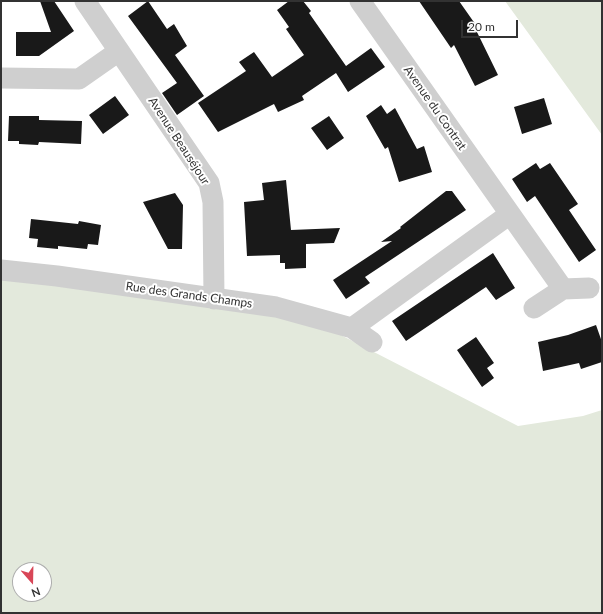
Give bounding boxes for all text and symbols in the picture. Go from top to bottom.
scale bar [463,12,520,38]
text: 20 m [468,19,495,34]
street label: Avenue du Contrat [401,63,469,153]
street label: Avenue Beauséjour [145,94,213,188]
street label: Rue des Grands Champs [125,279,253,311]
north arrow [12,562,52,602]
text: N [30,585,42,600]

